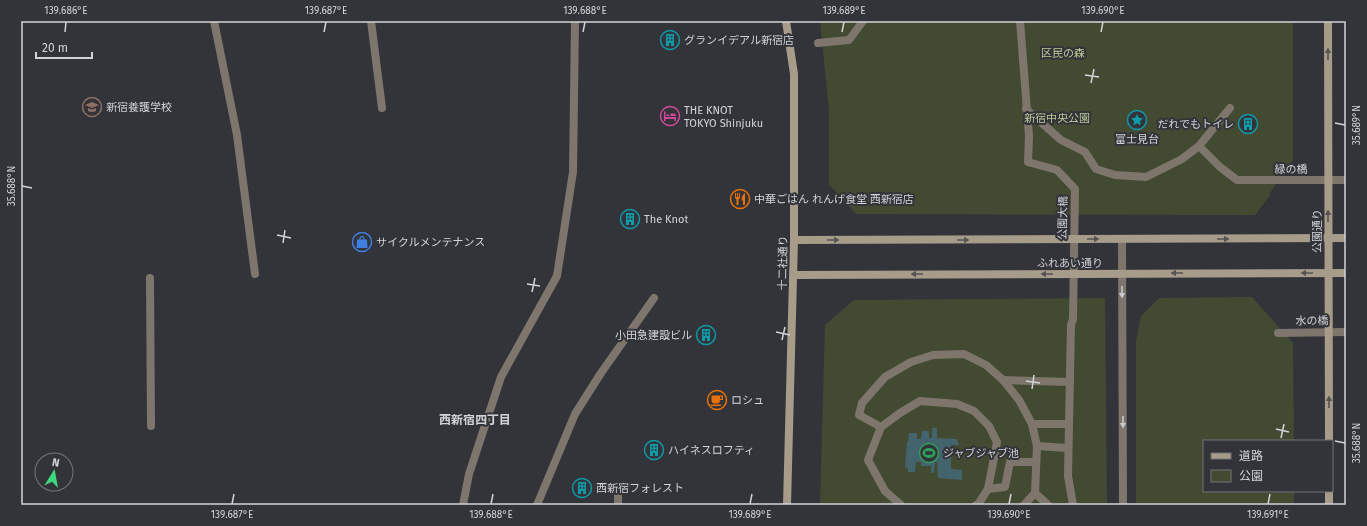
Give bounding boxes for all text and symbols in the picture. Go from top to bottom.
text: 139.686°E [44,5,88,17]
text: 139.687°E [305,5,347,17]
text: 139.688°E [563,5,607,17]
text: 139.689°E [822,5,866,17]
text: 139.690°E [1081,5,1125,17]
building icon: グランイデアル新宿店 [659,29,681,51]
scale bar [36,34,92,60]
place label: グランイデアル新宿店 [684,34,794,47]
text: 20 m [42,41,68,55]
park label: 区民の森 [1041,47,1085,60]
one-way arrow [1325,47,1331,60]
school or university icon: 新宿養護学校 [81,96,103,118]
place label: 新宿養護学校 [106,101,172,114]
place label: THE KNOT TOKYO Shinjuku [684,104,763,130]
hotel icon: THE KNOT TOKYO Shinjuku [659,105,681,127]
text: 35.689°N [1351,105,1363,145]
place icon: 富士見台 [1126,109,1148,131]
park label: 新宿中央公園 [1024,112,1090,125]
building icon: だれでもトイレ [1237,113,1259,135]
place label: だれでもトイレ [1157,118,1234,131]
place label: 富士見台 [1115,133,1159,146]
street label: 緑の橋 [1275,163,1308,176]
text: 35.688°N [6,166,18,206]
restaurant icon: 中華ごはん れんげ食堂 西新宿店 [729,188,751,210]
place label: 中華ごはん れんげ食堂 西新宿店 [754,193,914,206]
street label: 公園大橋 [1056,196,1070,240]
building icon: The Knot [619,208,641,230]
street label: 公園通り [1311,209,1324,253]
one-way arrow [1325,209,1331,222]
place label: The Knot [644,213,688,226]
shop icon: サイクルメンテナンス [351,231,373,253]
street label: 十二社通り [776,235,790,291]
place label: サイクルメンテナンス [376,236,485,249]
one-way arrow [1087,236,1100,242]
one-way arrow [1217,236,1230,242]
one-way arrow [827,237,840,243]
one-way arrow [957,237,970,243]
street label: ふれあい通り [1037,257,1103,270]
one-way arrow [1170,270,1183,276]
one-way arrow [1300,270,1313,276]
one-way arrow [910,271,923,277]
one-way arrow [1040,271,1053,277]
one-way arrow [1119,286,1125,299]
street label: 水の橋 [1295,314,1329,328]
building icon: 小田急建設ビル [695,324,717,346]
place label: 小田急建設ビル [615,329,692,342]
cafe icon: ロシュ [706,389,728,411]
place label: ロシュ [731,394,764,407]
one-way arrow [1326,395,1332,408]
district label: 西新宿四丁目 [439,413,511,427]
one-way arrow [1120,416,1126,429]
text: 35.688°N [1351,423,1363,463]
building icon: ハイネスロフティ [643,439,665,461]
legend [1203,440,1333,492]
sports icon: ジャブジャブ池 [918,442,940,464]
place label: ハイネスロフティ [668,444,755,457]
place label: ジャブジャブ池 [943,447,1019,460]
text: 道路 [1239,449,1263,463]
north arrow [34,452,74,492]
text: N [51,456,61,470]
text: 公園 [1239,469,1263,483]
building icon: 西新宿フォレスト [571,477,593,499]
place label: 西新宿フォレスト [596,482,684,495]
text: 139.687°E [211,509,253,521]
text: 139.688°E [469,509,513,521]
text: 139.689°E [728,509,772,521]
text: 139.690°E [987,509,1031,521]
text: 139.691°E [1247,509,1289,521]

